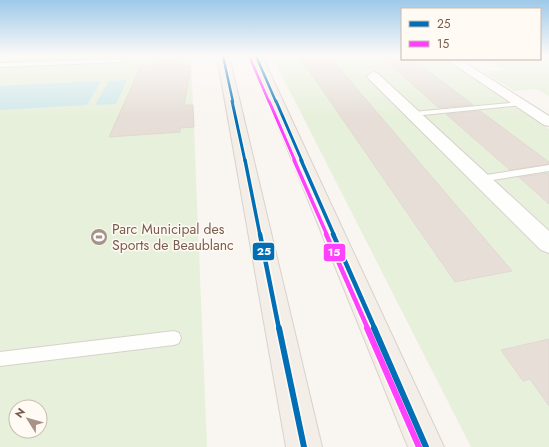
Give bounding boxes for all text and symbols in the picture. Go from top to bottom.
legend [401,8,541,60]
text: 25 [437,15,451,33]
text: 15 [437,35,449,53]
place label: Parc Municipal des Sports de Beaublanc [112,219,234,255]
sports icon: Parc Municipal des Sports de Beaublanc [89,227,109,247]
line badge: 25 [252,242,275,261]
text: 25 [257,243,271,259]
line badge: 15 [323,243,346,262]
text: 15 [328,244,340,260]
north arrow [8,399,48,439]
text: N [11,405,29,421]

